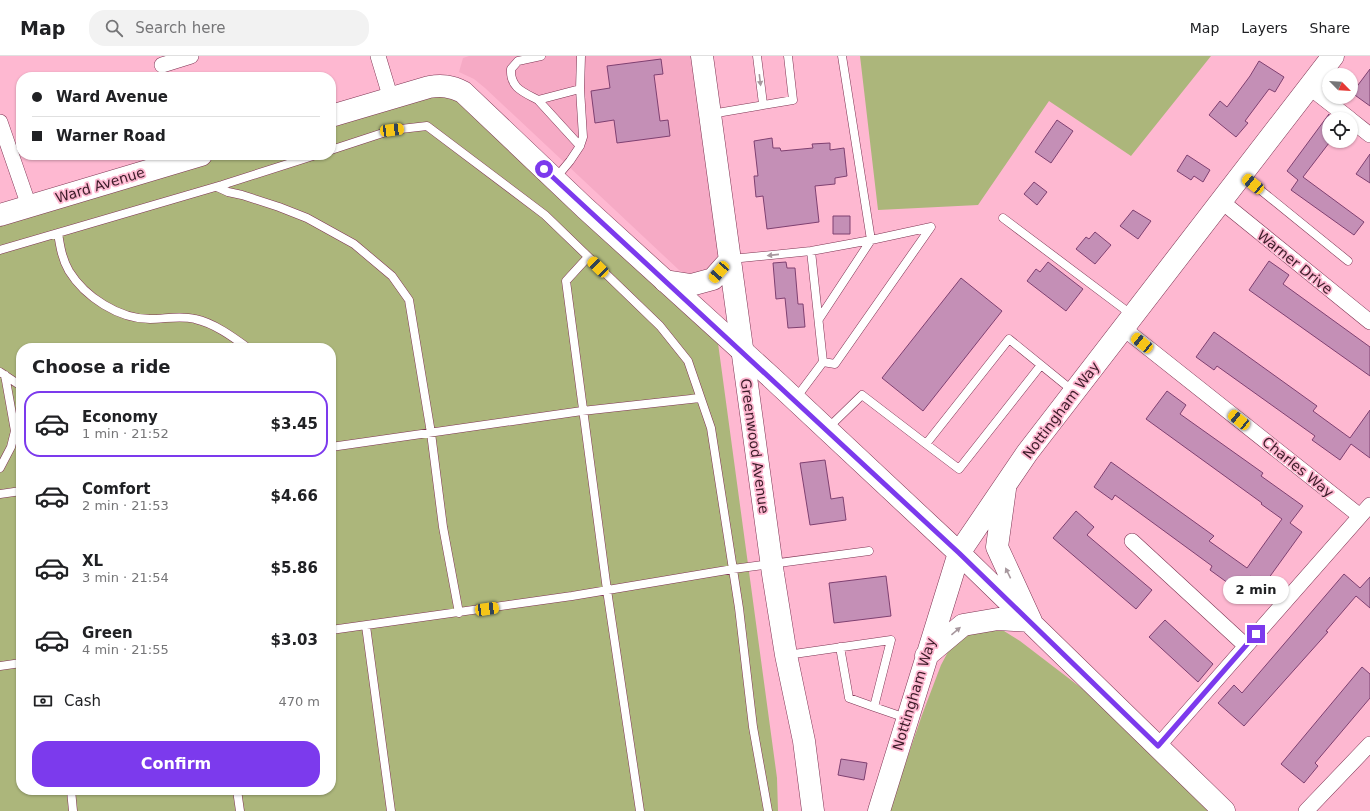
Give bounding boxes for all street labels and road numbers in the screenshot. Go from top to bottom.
street label: Ward Avenue [53,164,147,206]
street label: Warner Drive [1254,227,1336,297]
street label: Nottingham Way [1019,358,1103,462]
street label: Greenwood Avenue [738,377,772,515]
street label: Charles Way [1259,433,1337,501]
street label: Nottingham Way [889,636,939,752]

